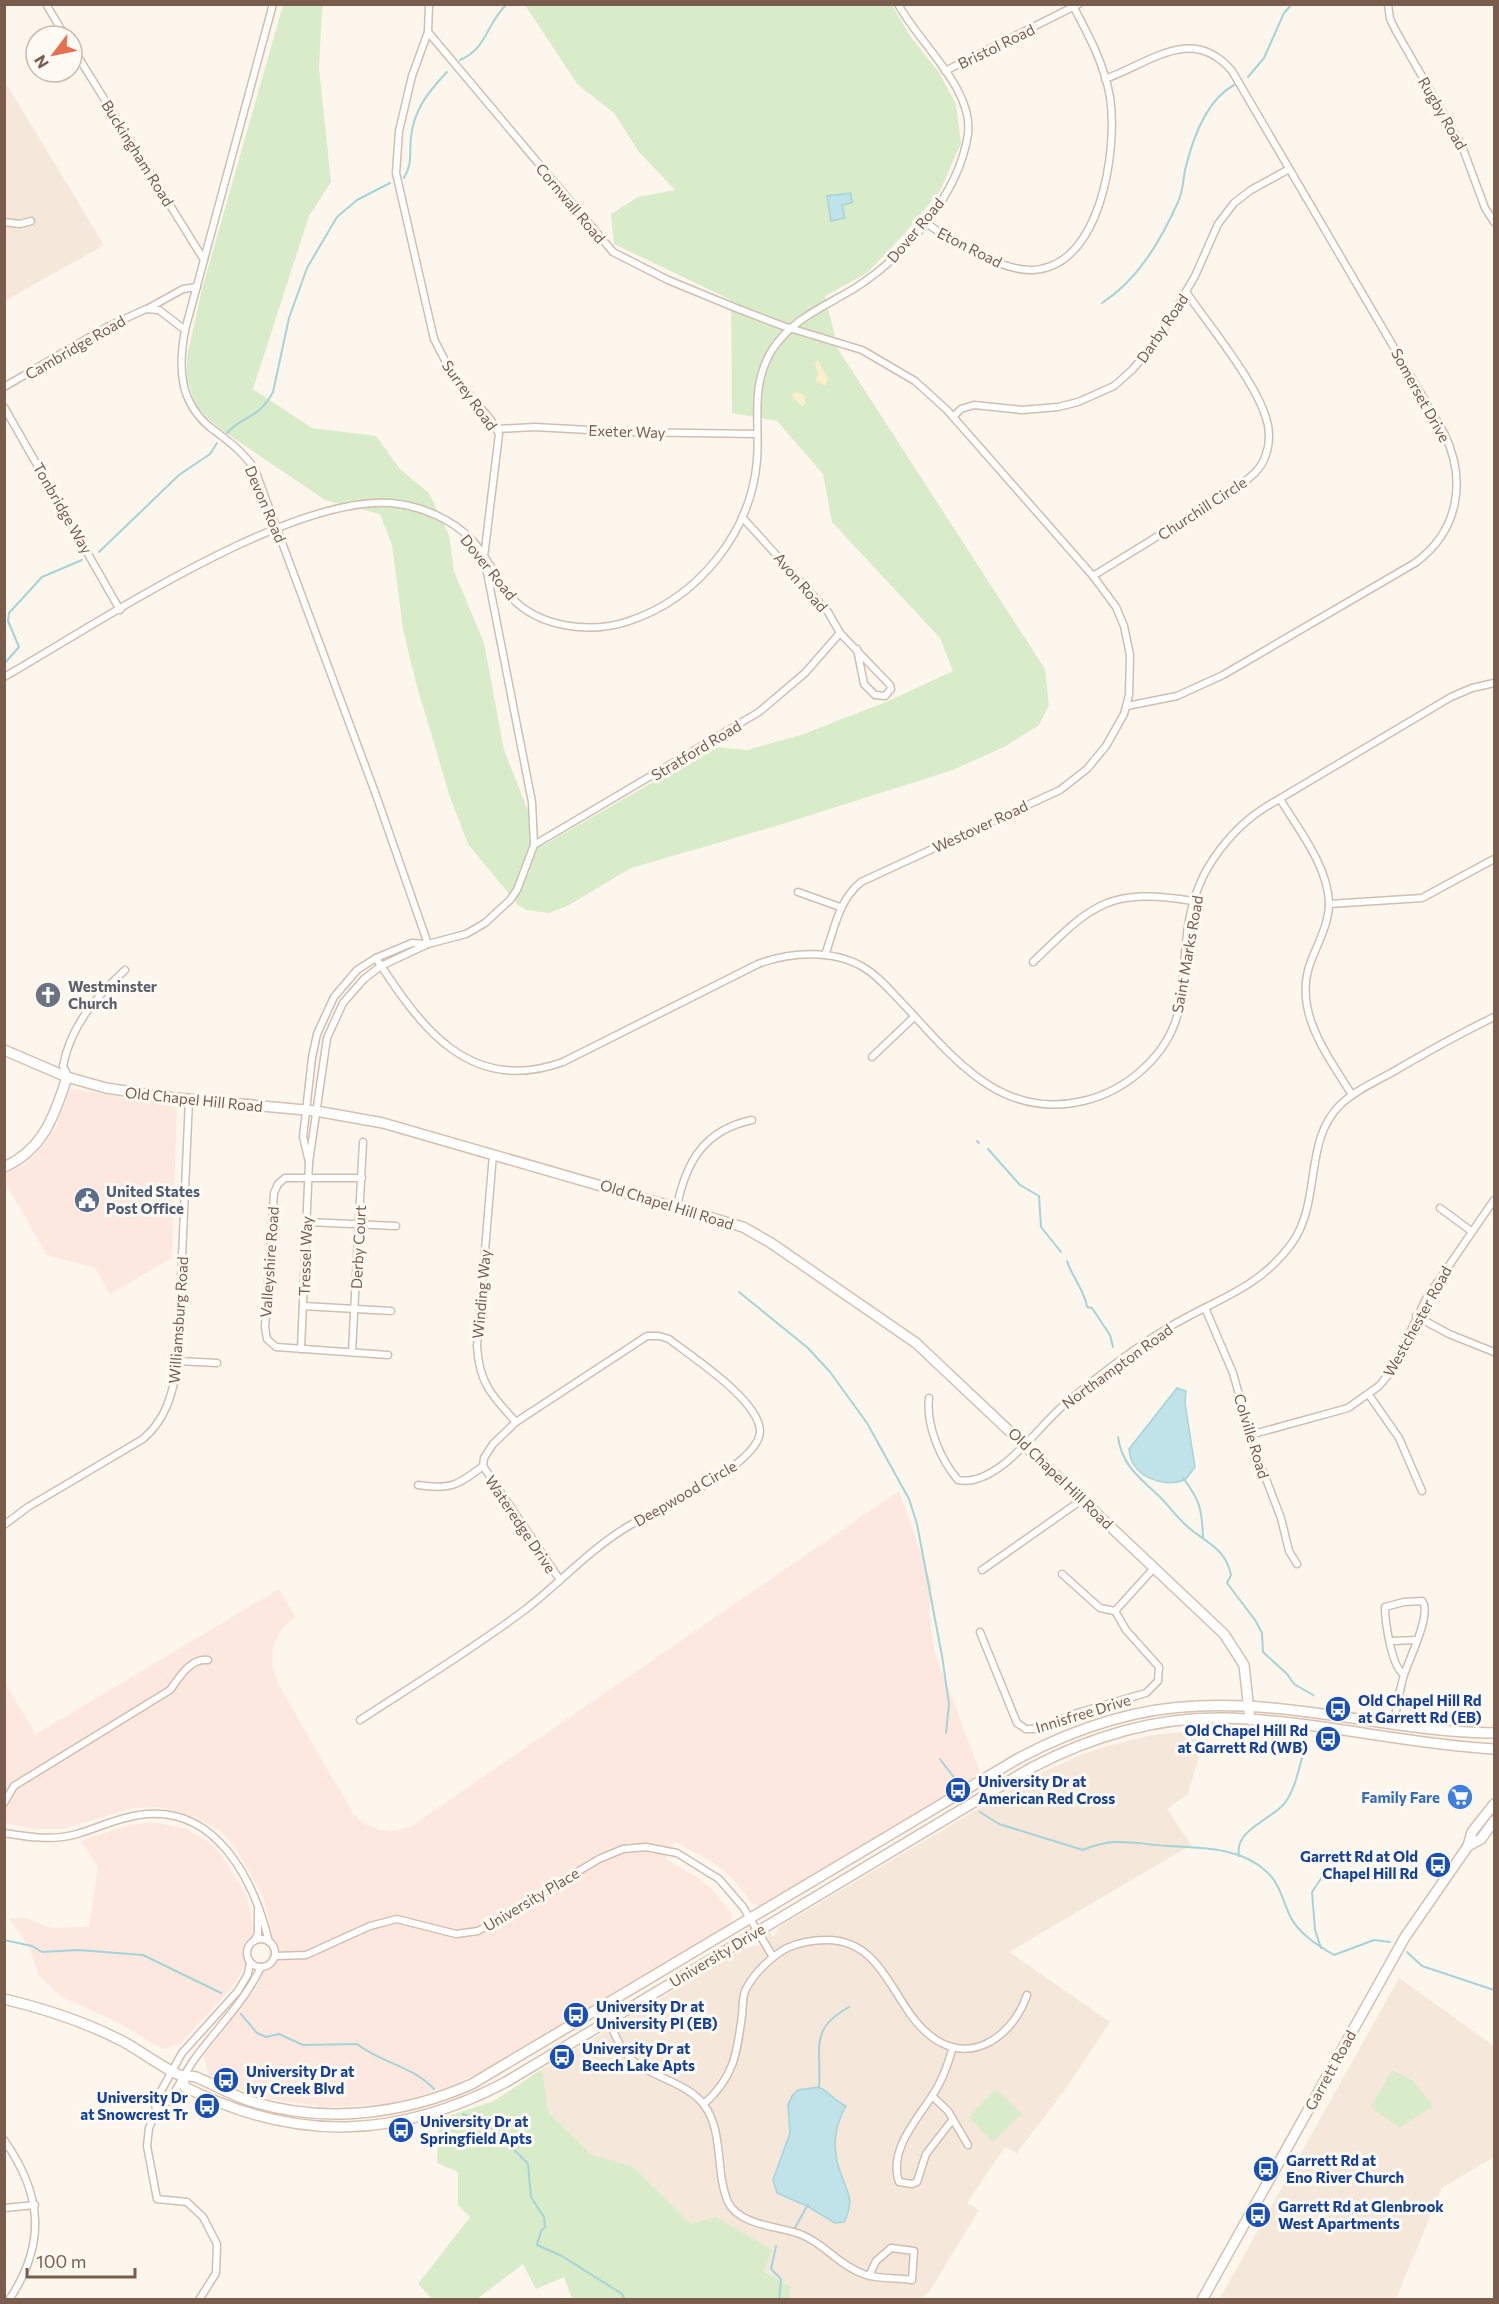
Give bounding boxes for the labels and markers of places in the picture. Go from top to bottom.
place label: Westminster Church [68,977,157,1012]
church icon: Westminster Church [33,980,63,1010]
place label: United States Post Office [106,1182,200,1217]
public building icon: United States Post Office [72,1185,102,1215]
place label: Old Chapel Hill Rd at Garrett Rd (EB) [1358,1691,1482,1726]
bus stop icon: Old Chapel Hill Rd at Garrett Rd (EB) [1323,1694,1353,1724]
place label: Old Chapel Hill Rd at Garrett Rd (WB) [1177,1721,1308,1756]
bus stop icon: Old Chapel Hill Rd at Garrett Rd (WB) [1313,1724,1343,1754]
place label: University Dr at American Red Cross [978,1772,1115,1807]
bus stop icon: University Dr at American Red Cross [943,1775,973,1805]
supermarket icon: Family Fare [1445,1782,1475,1812]
place label: Family Fare [1361,1788,1440,1806]
place label: Garrett Rd at Old Chapel Hill Rd [1300,1847,1418,1882]
bus stop icon: Garrett Rd at Old Chapel Hill Rd [1423,1850,1453,1880]
place label: University Dr at University Pl (EB) [596,1997,718,2032]
bus stop icon: University Dr at University Pl (EB) [561,2000,591,2030]
place label: University Dr at Beech Lake Apts [582,2039,695,2074]
bus stop icon: University Dr at Beech Lake Apts [547,2042,577,2072]
place label: University Dr at Ivy Creek Blvd [246,2062,354,2097]
bus stop icon: University Dr at Ivy Creek Blvd [211,2065,241,2095]
place label: University Dr at Snowcrest Tr [80,2088,188,2123]
bus stop icon: University Dr at Snowcrest Tr [192,2091,222,2121]
place label: University Dr at Springfield Apts [420,2112,532,2147]
bus stop icon: University Dr at Springfield Apts [386,2115,416,2145]
place label: Garrett Rd at Eno River Church [1286,2151,1404,2186]
bus stop icon: Garrett Rd at Eno River Church [1251,2154,1281,2184]
place label: Garrett Rd at Glenbrook West Apartments [1278,2197,1444,2232]
bus stop icon: Garrett Rd at Glenbrook West Apartments [1243,2200,1273,2230]

